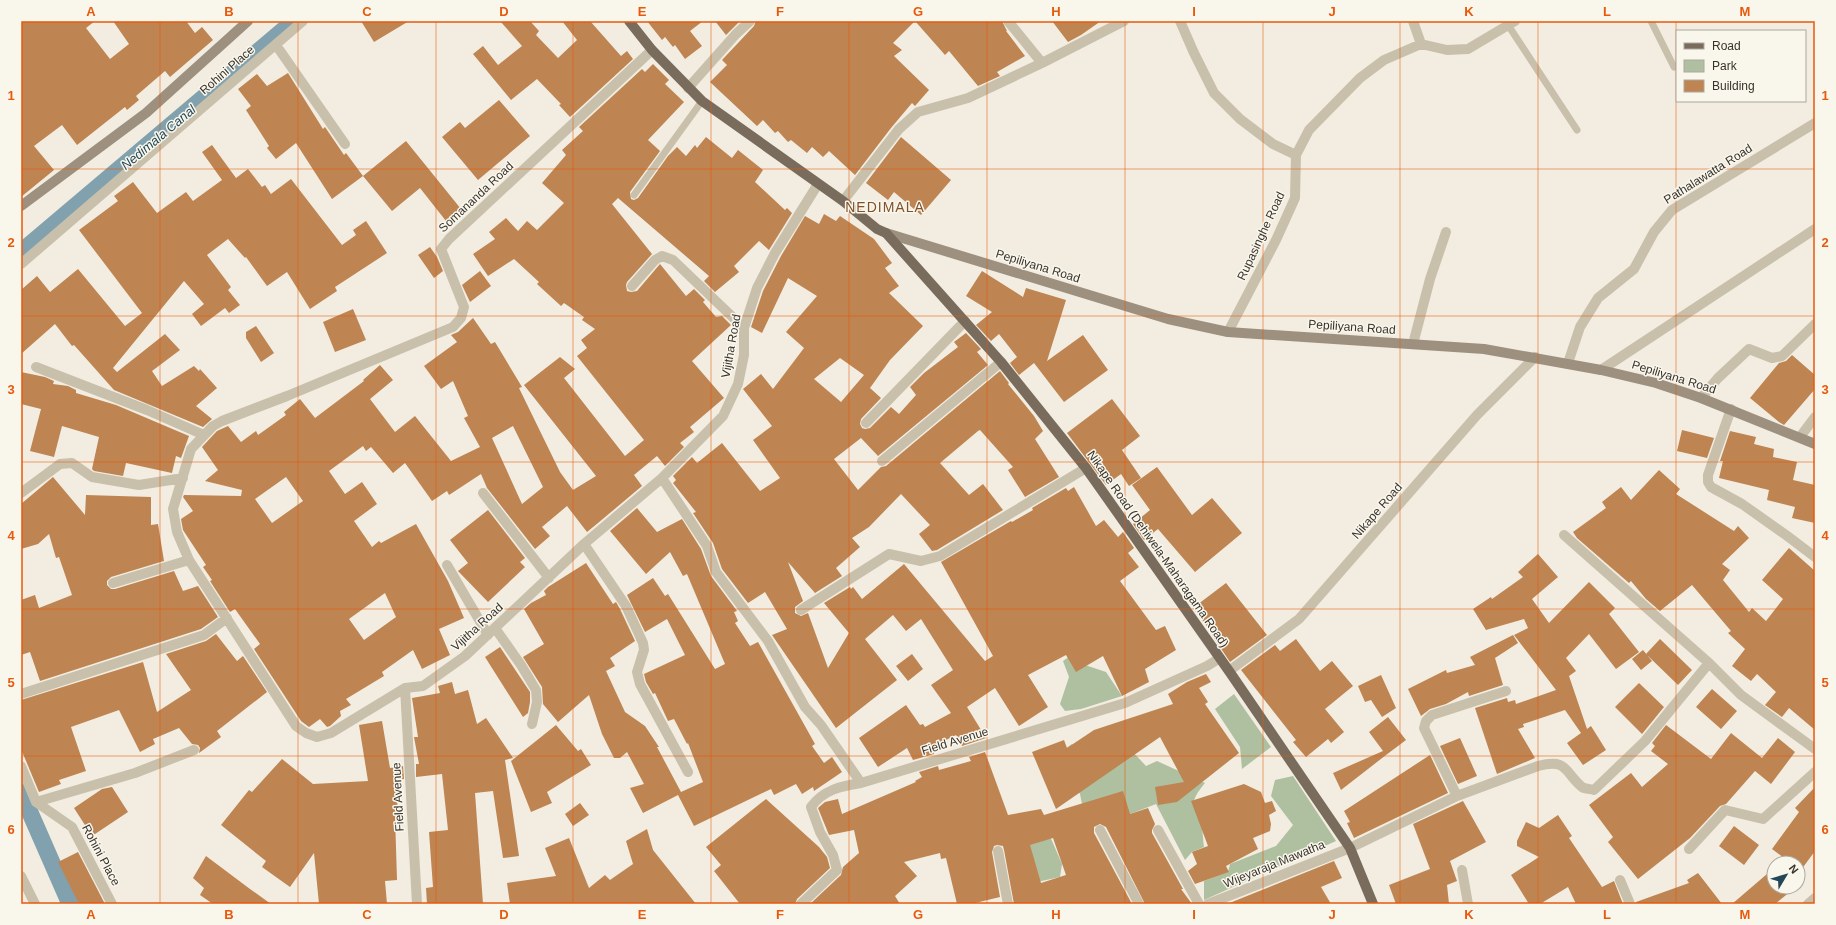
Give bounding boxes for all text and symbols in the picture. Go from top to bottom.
text: A [86,4,96,19]
text: B [224,4,234,19]
text: C [362,4,372,19]
text: D [499,4,509,19]
text: E [638,4,647,19]
text: F [776,4,784,19]
text: G [913,4,923,19]
text: H [1051,4,1061,19]
text: I [1192,4,1196,19]
text: J [1328,4,1336,19]
text: K [1464,4,1474,19]
text: L [1603,4,1611,19]
text: M [1740,4,1750,19]
legend [1676,30,1806,102]
text: Road [1712,39,1741,53]
street label: Rohini Place [197,42,257,97]
text: Park [1712,59,1738,73]
text: Building [1712,79,1755,93]
text: 1 [7,88,15,103]
text: 1 [1821,88,1829,103]
water label: Nedimala Canal [118,101,199,173]
street label: Pathalawatta Road [1661,141,1755,207]
street label: Somananda Road [436,159,516,235]
street label: Rupasinghe Road [1234,190,1288,282]
district label: NEDIMALA [845,199,925,215]
text: 2 [7,235,15,250]
text: 2 [1821,235,1829,250]
street label: Pepiliyana Road [994,247,1082,285]
street label: Vijitha Road [719,313,743,379]
street label: Pepiliyana Road [1308,317,1396,337]
street label: Pepiliyana Road [1630,358,1718,396]
text: 3 [7,382,15,397]
text: 3 [1821,382,1829,397]
street label: Nikape Road (Dehiwela-Maharagama Road) [1084,448,1232,650]
street label: Nikape Road [1349,480,1405,542]
text: 4 [7,528,15,543]
text: 4 [1821,528,1829,543]
street label: Vijitha Road [448,600,506,654]
text: 5 [7,675,15,690]
text: 5 [1821,675,1829,690]
street label: Field Avenue [920,724,990,758]
street label: Field Avenue [389,762,407,832]
text: 6 [7,822,15,837]
street label: Rohini Place [79,822,123,888]
text: 6 [1821,822,1829,837]
street label: Wijeyaraja Mawatha [1221,837,1327,891]
north arrow [1766,855,1806,895]
text: N [1787,862,1801,876]
text: A [86,907,96,922]
text: B [224,907,234,922]
text: C [362,907,372,922]
text: D [499,907,509,922]
text: E [638,907,647,922]
text: F [776,907,784,922]
text: G [913,907,923,922]
text: H [1051,907,1061,922]
text: I [1192,907,1196,922]
text: J [1328,907,1336,922]
text: K [1464,907,1474,922]
text: L [1603,907,1611,922]
text: M [1740,907,1750,922]

